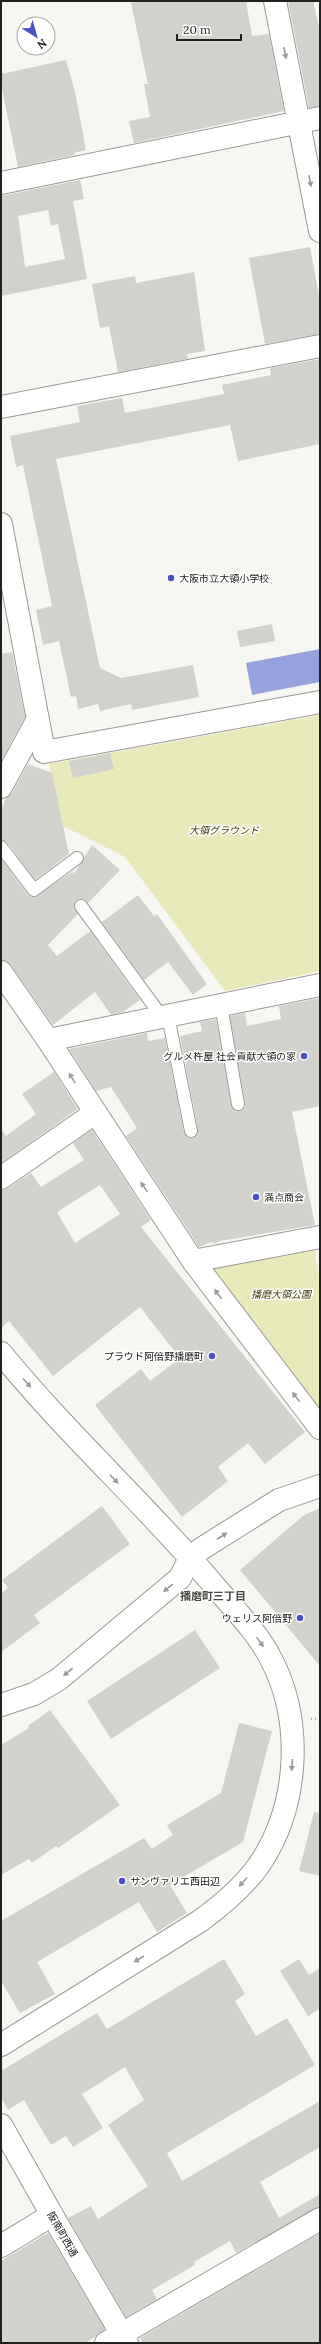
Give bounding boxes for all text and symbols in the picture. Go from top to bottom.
north arrow [16,16,56,56]
scale bar [177,16,241,42]
text: 20 m [183,22,211,37]
text: N [34,36,50,52]
one-way arrow [283,47,289,59]
one-way arrow [307,174,313,187]
place label: 大阪市立大領小学校 [179,572,269,585]
marker: 大阪市立大領小学校 [166,573,176,583]
park label: 大領グラウンド [189,824,260,837]
place label: グルメ杵屋 社会貢献大領の家 [163,1050,296,1063]
marker: グルメ杵屋 社会貢献大領の家 [299,1051,309,1061]
one-way arrow [69,1072,76,1084]
one-way arrow [140,1182,148,1192]
place label: 満点商会 [264,1191,304,1204]
marker: 満点商会 [251,1192,261,1202]
one-way arrow [214,1288,222,1299]
park label: 播磨大領公園 [251,1288,313,1301]
place label: プラウド阿倍野播磨町 [104,1350,204,1363]
marker: プラウド阿倍野播磨町 [207,1351,217,1361]
one-way arrow [22,1378,31,1387]
one-way arrow [292,1392,301,1403]
one-way arrow [109,1474,119,1484]
one-way arrow [217,1532,228,1539]
one-way arrow [162,1584,173,1593]
district label: 播磨町三丁目 [180,1589,246,1603]
place label: ウェリス阿倍野 [222,1612,292,1625]
marker: ウェリス阿倍野 [295,1613,305,1623]
one-way arrow [256,1636,264,1647]
one-way arrow [62,1667,73,1676]
one-way arrow [289,1759,296,1771]
place label: サンヴァリエ西田辺 [130,1875,220,1888]
marker: サンヴァリエ西田辺 [117,1876,127,1886]
one-way arrow [238,1877,248,1887]
one-way arrow [134,1955,145,1963]
street label: 阪南町西通 [44,2209,81,2259]

